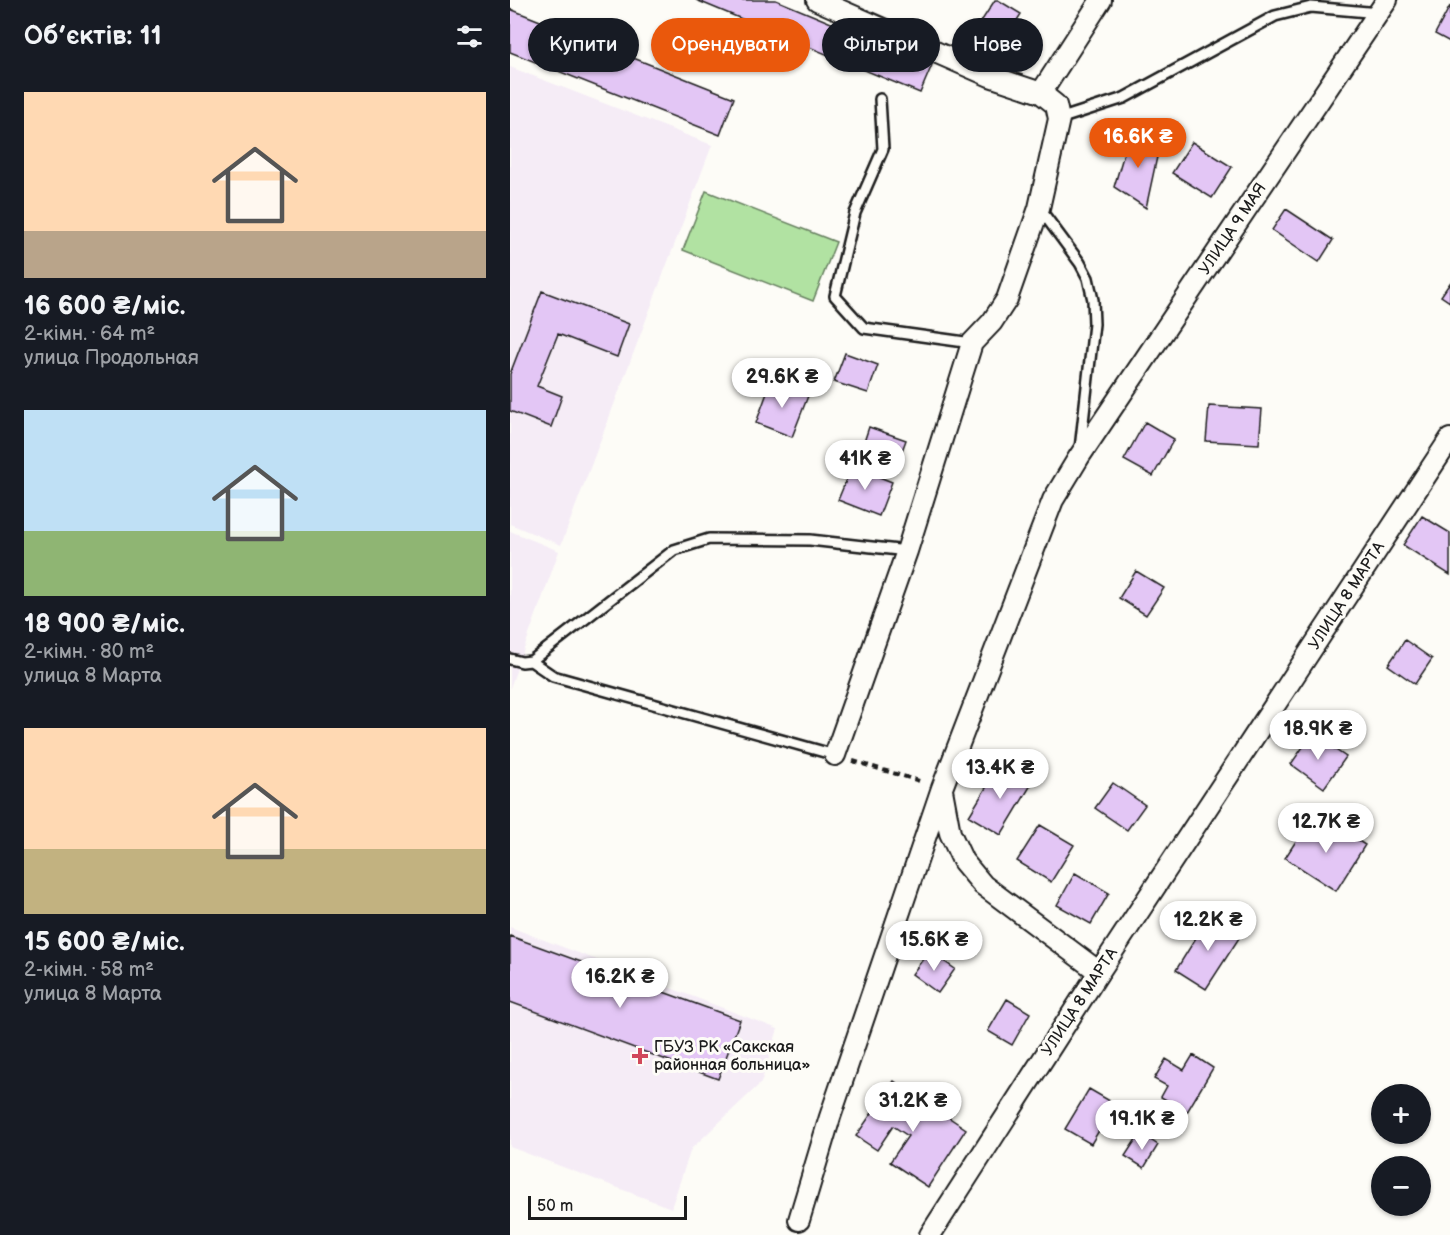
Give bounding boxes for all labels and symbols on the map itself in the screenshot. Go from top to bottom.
pin: 16.6K ₴ [1083,118,1193,169]
street label: УЛИЦА 9 МАЯ [1195,180,1271,278]
pin: 29.6K ₴ [727,358,837,409]
pin: 41K ₴ [823,440,907,491]
street label: УЛИЦА 8 МАРТА [1305,538,1389,653]
pin: 18.9K ₴ [1263,710,1373,761]
pin: 13.4K ₴ [945,749,1055,800]
pin: 12.7K ₴ [1271,803,1381,854]
pin: 12.2K ₴ [1153,901,1263,952]
pin: 15.6K ₴ [879,921,989,972]
street label: УЛИЦА 8 МАРТА [1038,944,1122,1059]
pin: 16.2K ₴ [565,958,675,1009]
place label: ГБУЗ РК «Сакская районная больница» [654,1038,811,1075]
marker: ГБУЗ РК «Сакская районная больница» [631,1047,649,1065]
pin: 31.2K ₴ [858,1082,968,1133]
pin: 19.1K ₴ [1087,1100,1197,1151]
scale bar [528,1193,687,1220]

